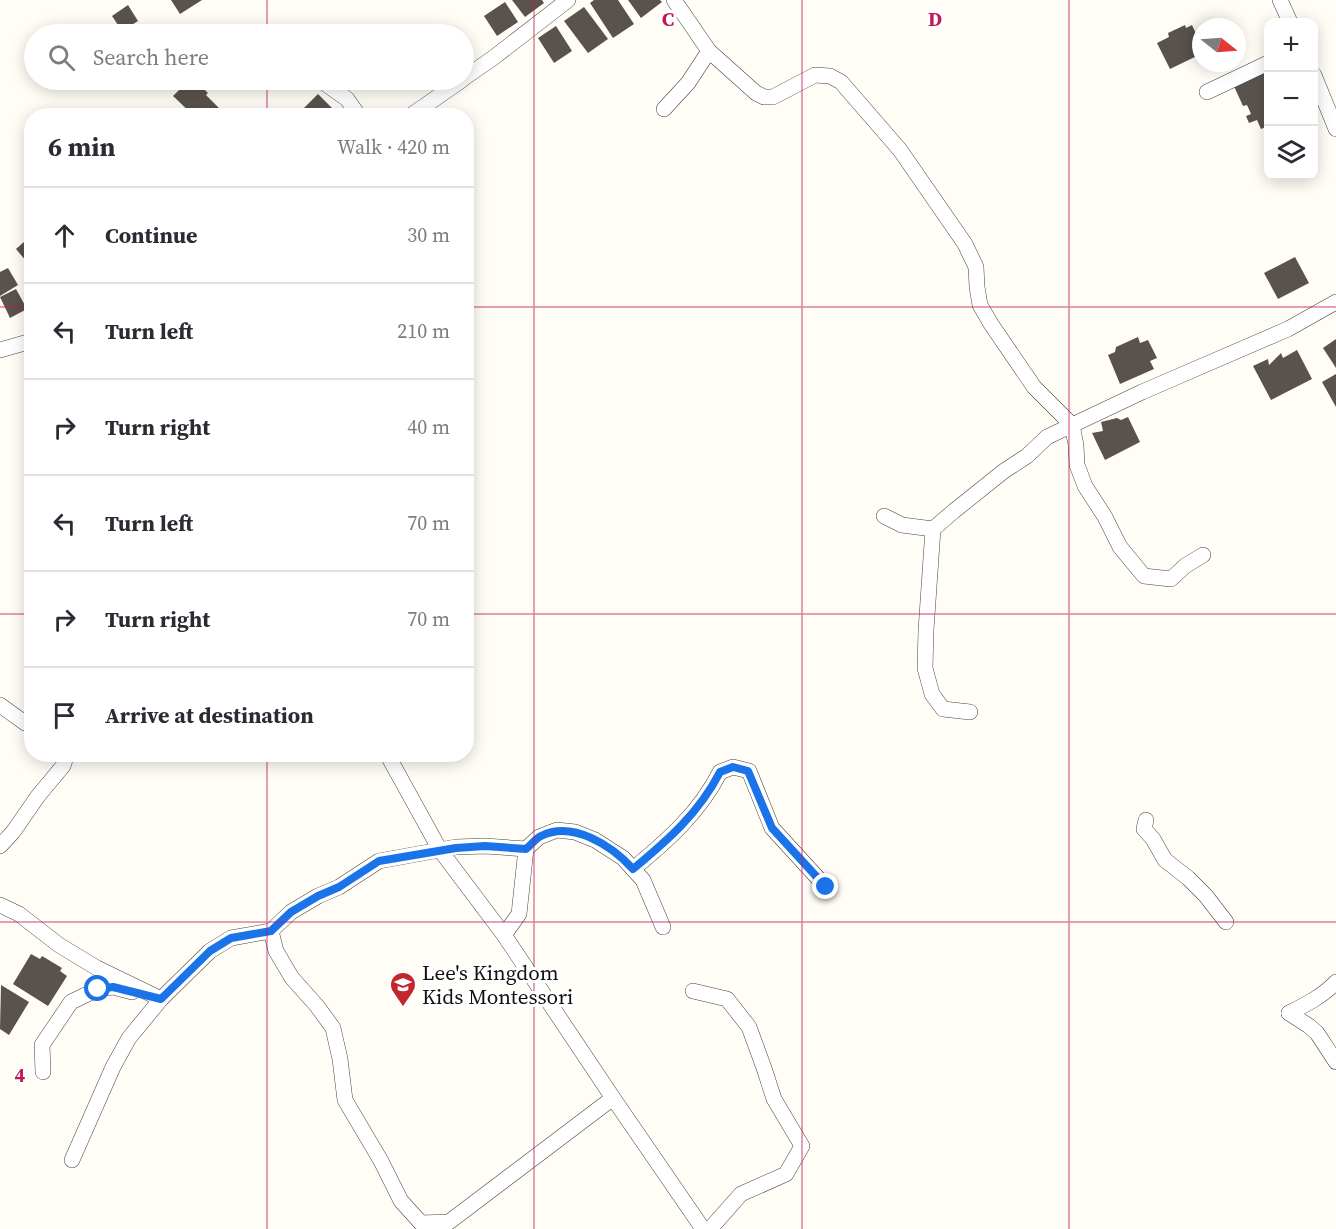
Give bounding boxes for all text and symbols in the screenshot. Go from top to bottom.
text: C [662,5,674,33]
text: D [928,5,942,33]
north arrow [1192,18,1246,72]
map controls [1264,18,1318,180]
button: + [1264,18,1318,72]
search box [24,24,474,90]
icon: search [45,41,78,74]
text: Search here [93,42,209,72]
button: − [1264,72,1318,126]
button: layers [1264,126,1318,180]
text: 6 min [48,129,115,165]
text: Walk · 420 m [337,133,450,161]
icon: ahead [48,219,81,252]
text: Continue [105,220,198,250]
text: 30 m [407,221,450,249]
icon: left [48,315,81,348]
text: Turn left [105,316,193,346]
text: 210 m [397,317,450,345]
icon: right [48,411,81,444]
text: Turn right [105,412,210,442]
text: 40 m [407,413,450,441]
icon: left [48,507,81,540]
text: Turn left [105,508,193,538]
text: 70 m [407,509,450,537]
icon: right [48,603,81,636]
text: Turn right [105,604,210,634]
text: 70 m [407,605,450,633]
icon: arrive [48,699,81,732]
text: Arrive at destination [105,700,314,730]
route end [812,873,838,899]
place label: Lee's Kingdom Kids Montessori [422,958,573,1011]
school or university icon: Lee's Kingdom Kids Montessori [388,970,418,1008]
route start [84,975,110,1001]
text: 4 [15,1061,26,1089]

